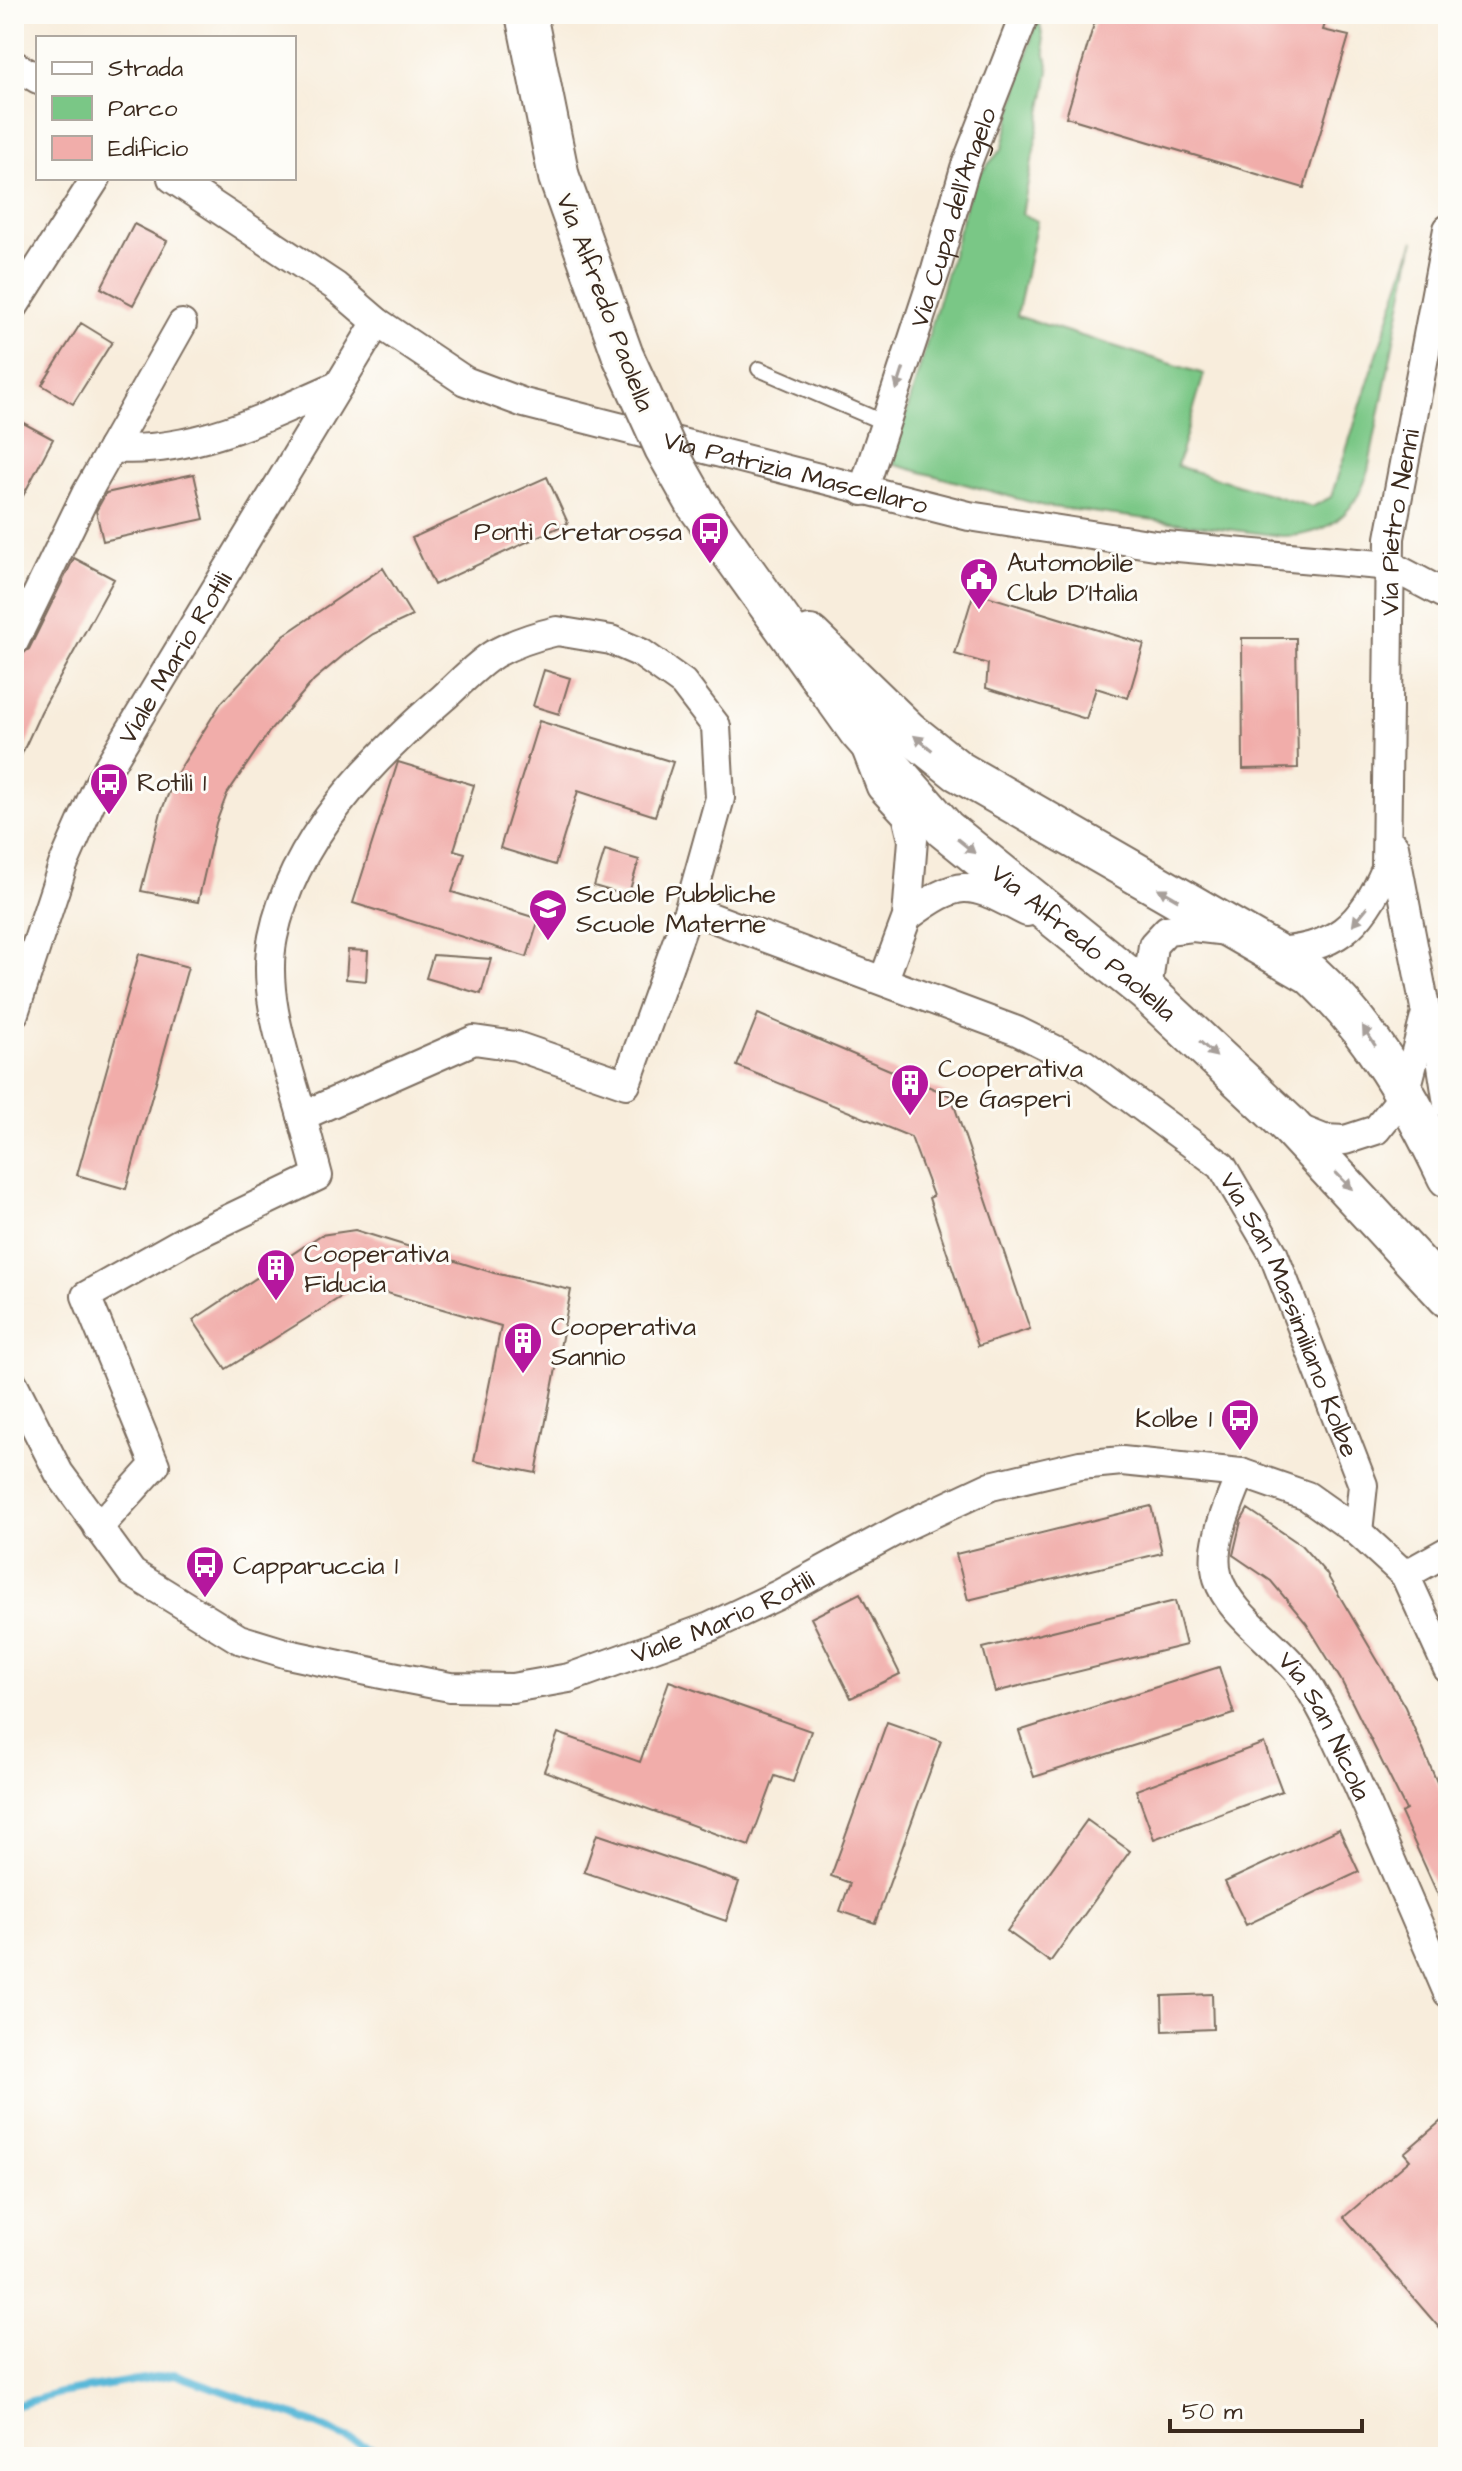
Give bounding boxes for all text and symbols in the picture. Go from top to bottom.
legend [36,36,296,180]
text: Strada [108,52,183,86]
text: Parco [108,92,178,126]
street label: Via Cupa dell'Angelo [901,102,1006,332]
text: Edificio [108,132,189,166]
street label: Via Alfredo Paolella [547,188,663,417]
one-way arrow [893,367,906,391]
street label: Via Patrizia Mascellaro [659,422,932,524]
street label: Via Pietro Nenni [1372,426,1429,616]
bus stop icon: Ponti Cretarossa [689,510,731,565]
place label: Ponti Cretarossa [474,514,682,550]
place label: Automobile Club D'Italia [1007,545,1138,611]
public building icon: Automobile Club D'Italia [958,556,1000,611]
street label: Viale Mario Rotili [109,565,241,751]
one-way arrow [913,735,933,752]
bus stop icon: Rotili 1 [88,761,130,816]
place label: Rotili 1 [137,765,206,801]
one-way arrow [956,838,976,854]
street label: Via Alfredo Paolella [983,856,1184,1030]
place label: Scuole Pubbliche Scuole Materne [576,876,776,942]
school or university icon: Scuole Pubbliche Scuole Materne [527,887,569,942]
one-way arrow [1157,887,1179,901]
one-way arrow [1352,906,1369,926]
one-way arrow [1361,1026,1376,1047]
one-way arrow [1198,1040,1217,1058]
place label: Cooperativa De Gasperi [938,1051,1083,1117]
building icon: Cooperativa De Gasperi [889,1062,931,1117]
street label: Via San Massimiliano Kolbe [1210,1165,1367,1462]
one-way arrow [1334,1171,1352,1190]
place label: Cooperativa Fiducia [304,1236,449,1302]
building icon: Cooperativa Fiducia [255,1247,297,1302]
place label: Cooperativa Sannio [551,1309,696,1375]
building icon: Cooperativa Sannio [502,1320,544,1375]
bus stop icon: Kolbe 1 [1219,1397,1261,1452]
place label: Kolbe 1 [1135,1401,1212,1437]
bus stop icon: Capparuccia 1 [184,1544,226,1599]
place label: Capparuccia 1 [233,1548,398,1584]
street label: Viale Mario Rotili [626,1562,821,1673]
street label: Via San Nicola [1269,1643,1380,1806]
scale bar [1170,2383,1362,2433]
text: 50 m [1182,2395,1243,2429]

